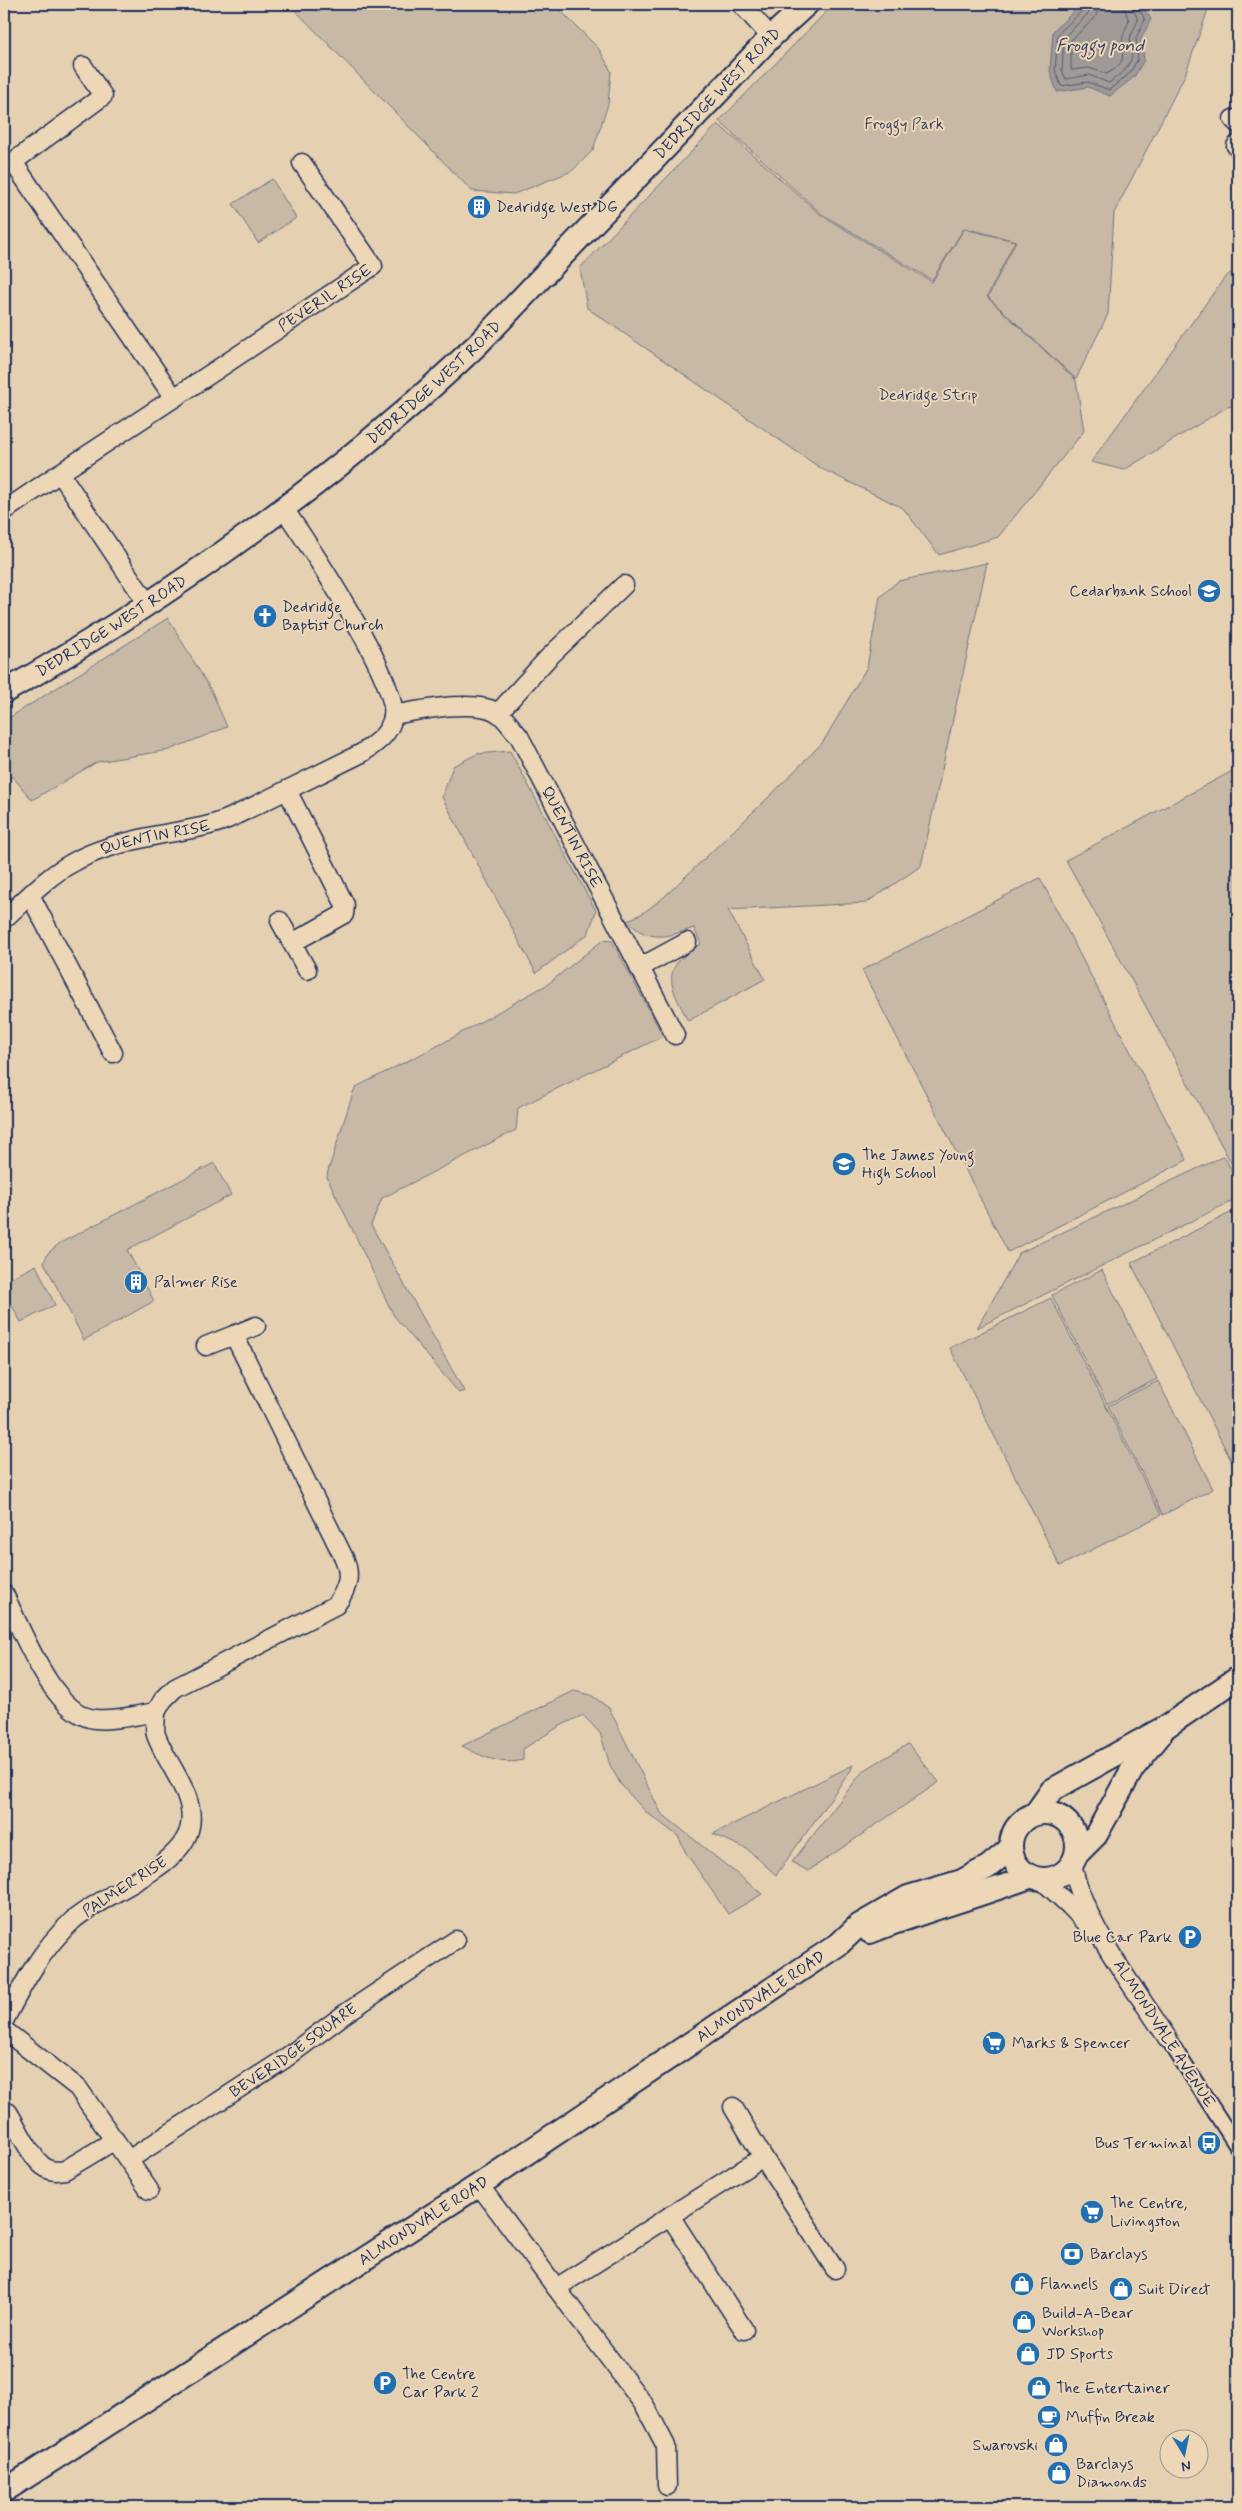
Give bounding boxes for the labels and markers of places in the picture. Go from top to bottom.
building icon: Dedridge West DG [466,194,492,220]
place label: Dedridge West DG [496,197,618,219]
school or university icon: Cedarbank School [1196,578,1222,604]
place label: Cedarbank School [1069,581,1192,602]
place label: Dedridge Baptist Church [282,597,384,636]
church icon: Dedridge Baptist Church [252,603,278,629]
place label: The James Young High School [862,1145,974,1185]
school or university icon: The James Young High School [831,1151,857,1177]
building icon: Palmer Rise [123,1269,149,1295]
place label: Palmer Rise [154,1272,238,1293]
parking icon: Blue Car Park [1177,1924,1203,1950]
place label: Blue Car Park [1073,1927,1172,1948]
supermarket icon: Marks & Spencer [981,2030,1007,2056]
place label: Marks & Spencer [1012,2033,1130,2054]
bus stop icon: Bus Terminal [1196,2130,1222,2156]
place label: Bus Terminal [1095,2133,1192,2154]
place label: The Centre, Livingston [1110,2193,1188,2232]
supermarket icon: The Centre, Livingston [1079,2199,1105,2225]
bank icon: Barclays [1059,2241,1085,2267]
place label: Barclays [1090,2244,1148,2265]
shop icon: Flannels [1009,2271,1035,2297]
place label: Flannels [1040,2274,1098,2295]
shop icon: Suit Direct [1108,2276,1134,2302]
place label: Suit Direct [1138,2279,1210,2300]
place label: Build-A-Bear Workshop [1042,2303,1133,2342]
shop icon: Build-A-Bear Workshop [1011,2309,1037,2335]
shop icon: JD Sports [1015,2341,1041,2367]
place label: JD Sports [1046,2344,1113,2365]
place label: The Centre Car Park 2 [402,2364,479,2403]
parking icon: The Centre Car Park 2 [372,2370,398,2396]
shop icon: The Entertainer [1026,2375,1052,2401]
place label: The Entertainer [1056,2378,1171,2399]
cafe icon: Muffin Break [1036,2404,1062,2430]
place label: Muffin Break [1066,2407,1155,2428]
shop icon: Swarovski [1043,2432,1069,2458]
place label: Swarovski [972,2435,1038,2456]
place label: Barclays Diamonds [1076,2454,1147,2493]
shop icon: Barclays Diamonds [1046,2460,1072,2486]

